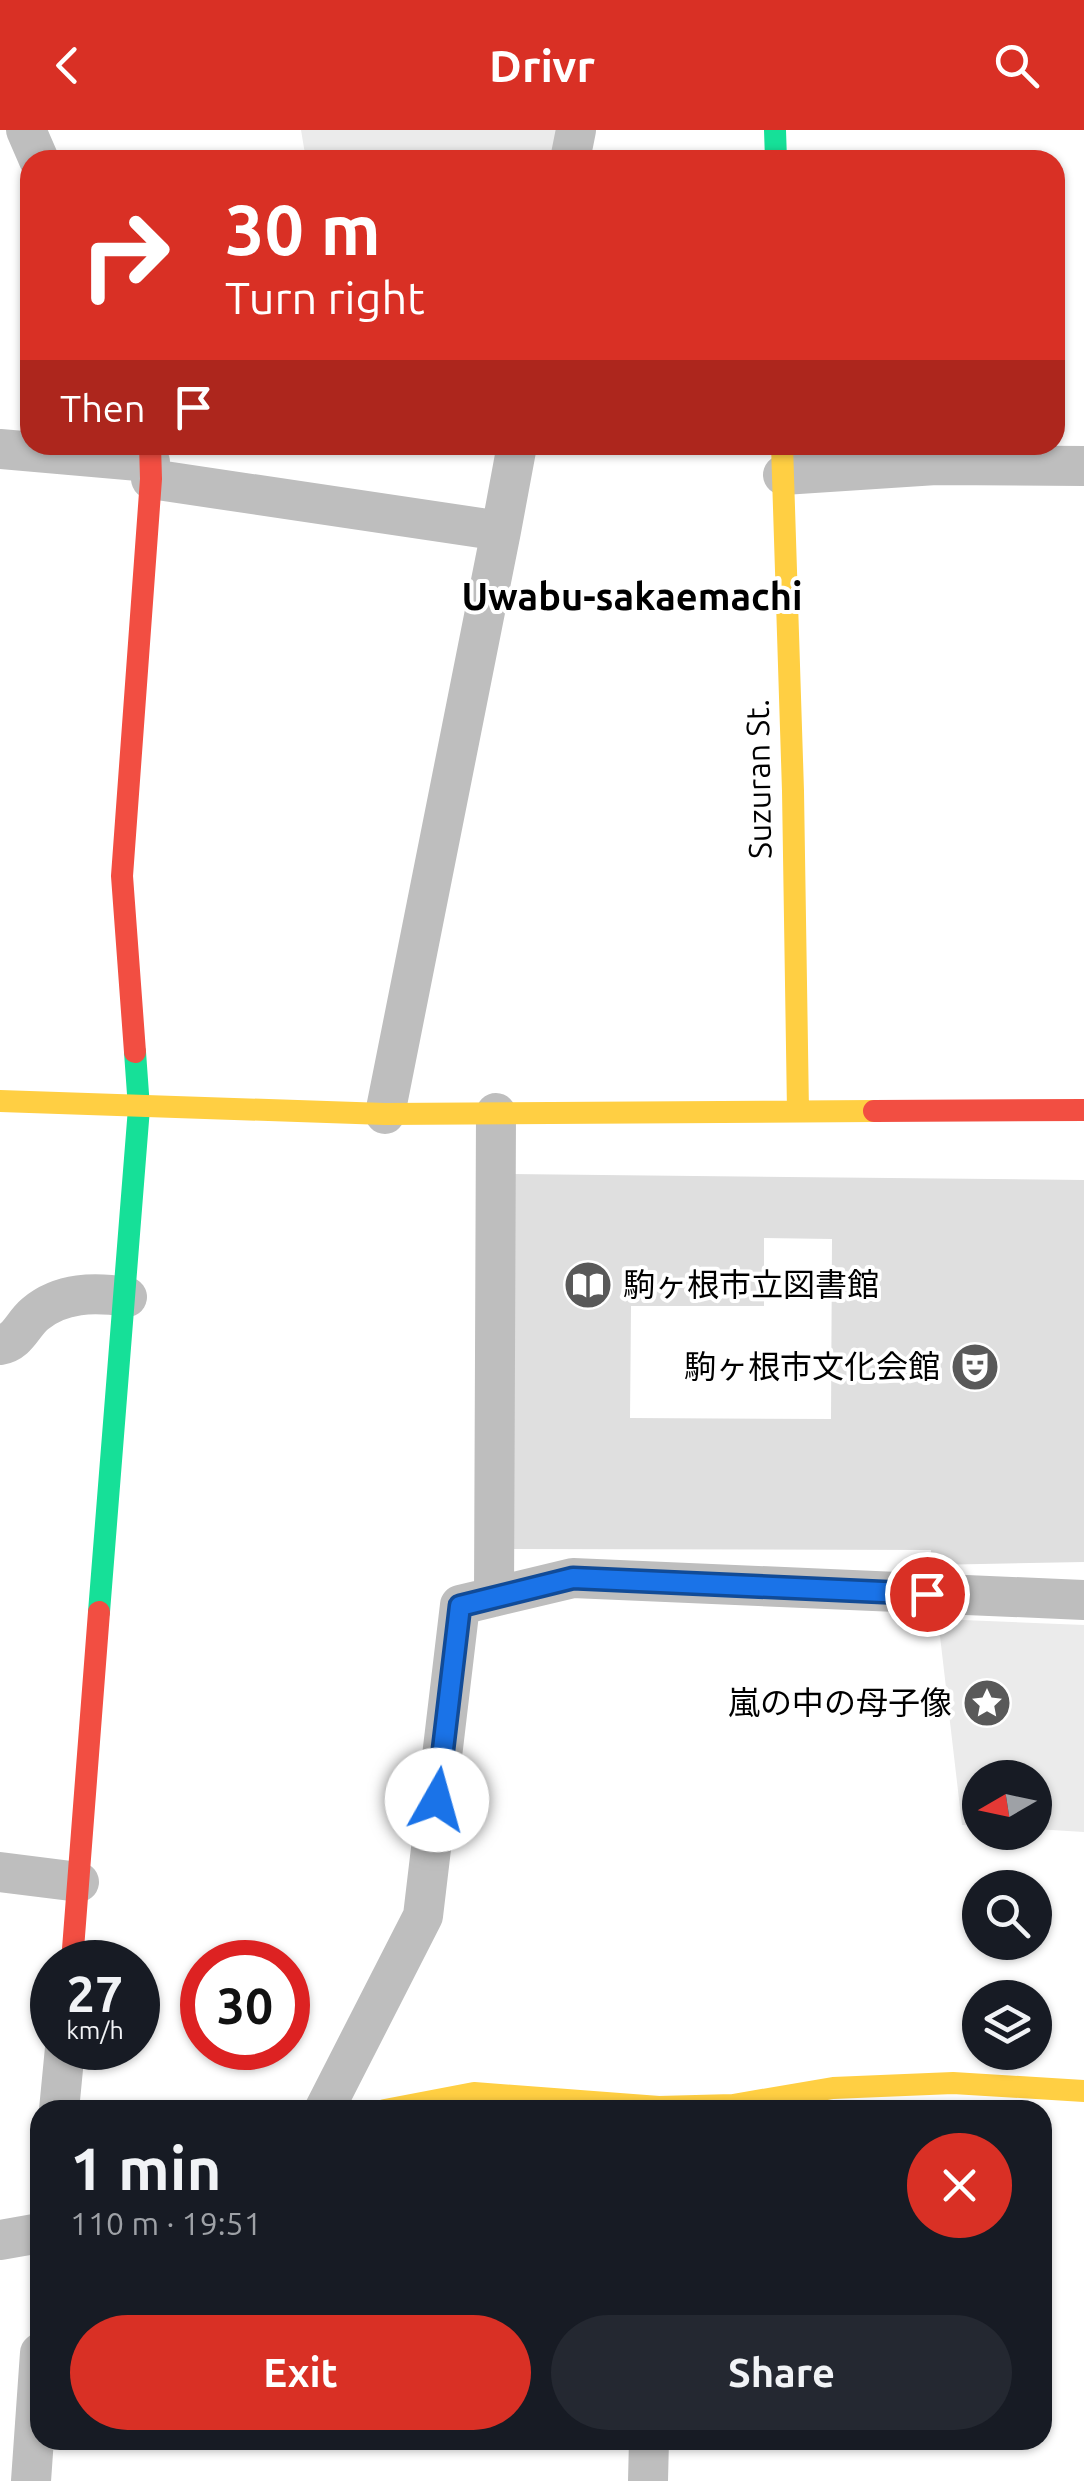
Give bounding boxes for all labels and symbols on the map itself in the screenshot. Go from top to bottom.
district label: Uwabu-sakaemachi [461,575,803,617]
street label: Suzuran St. [739,699,777,859]
library icon: 駒ヶ根市立図書館 [562,1259,614,1311]
place label: 駒ヶ根市立図書館 [623,1266,879,1302]
theatre icon: 駒ヶ根市文化会館 [949,1341,1001,1393]
place label: 駒ヶ根市文化会館 [684,1348,940,1384]
pin [885,1552,970,1637]
place icon: 嵐の中の母子像 [961,1677,1013,1729]
place label: 嵐の中の母子像 [728,1684,952,1720]
position arrow [385,1748,489,1852]
north arrow [962,1760,1052,1850]
speed limit sign: 30 [180,1940,310,2070]

